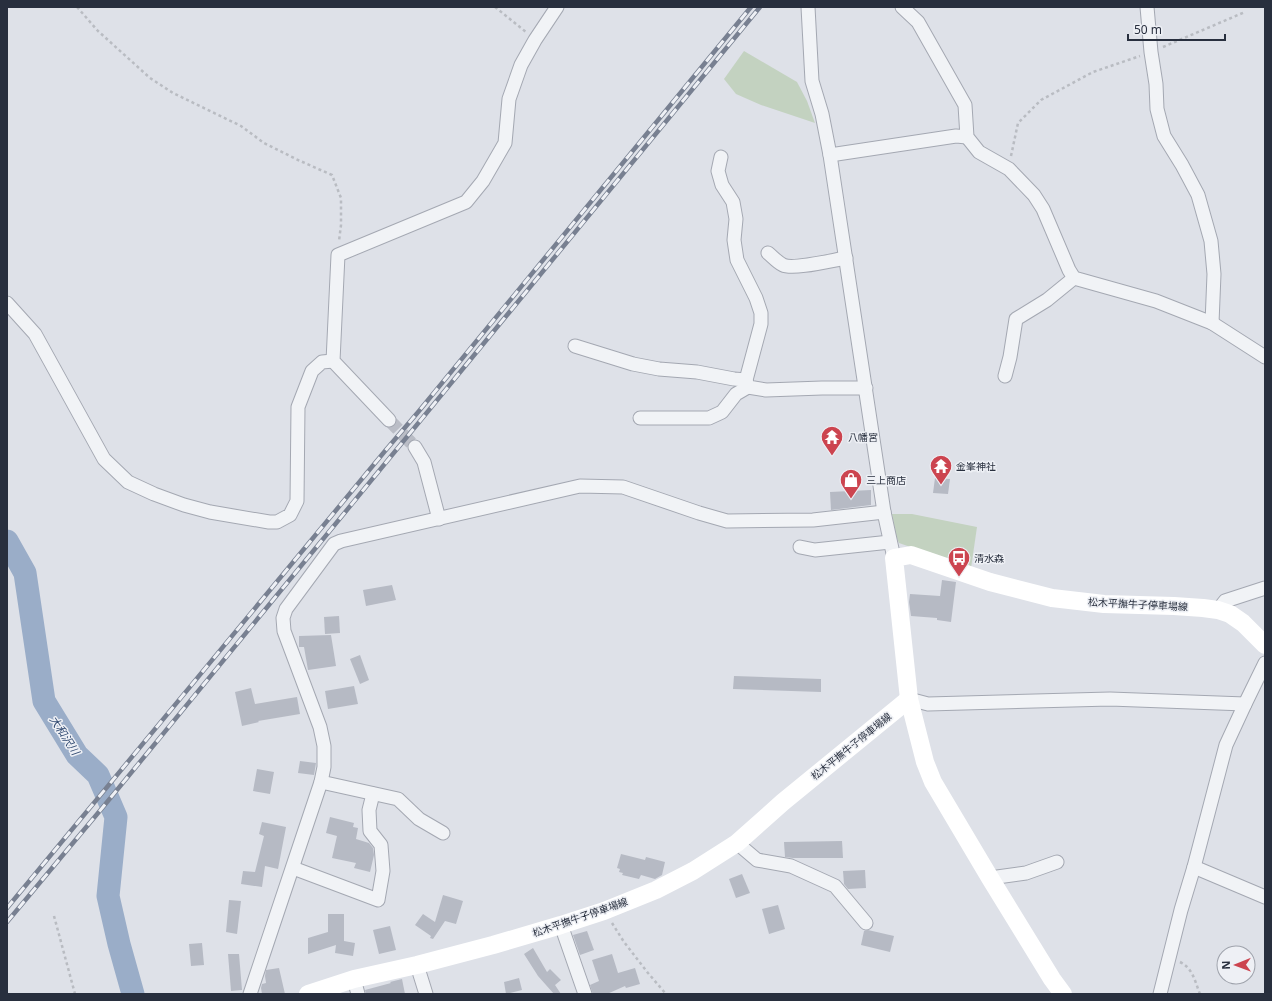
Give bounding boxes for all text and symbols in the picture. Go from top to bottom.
scale bar [1128,16,1225,42]
text: 50 m [1134,21,1162,38]
temple icon: 八幡宮 [819,424,845,457]
place label: 八幡宮 [848,430,878,444]
temple icon: 金峯神社 [928,453,954,486]
place label: 金峯神社 [956,459,996,473]
shop icon: 三上商店 [838,467,864,500]
place label: 三上商店 [866,473,906,487]
bus stop icon: 清水森 [946,545,972,578]
place label: 清水森 [974,551,1004,565]
street label: 松木平撫牛子停車場線 [1088,594,1188,614]
street label: 松木平撫牛子停車場線 [808,709,894,783]
water label: 大和沢川 [47,712,84,758]
street label: 松木平撫牛子停車場線 [530,894,630,940]
north arrow [1216,945,1256,985]
text: N [1218,961,1233,970]

